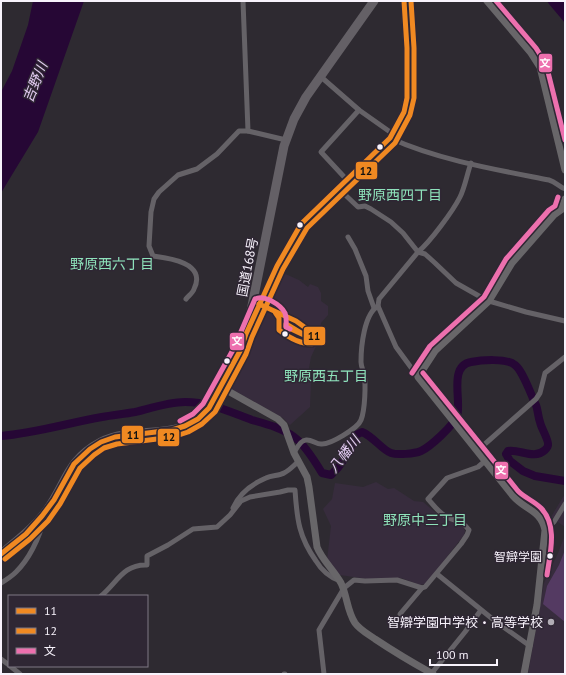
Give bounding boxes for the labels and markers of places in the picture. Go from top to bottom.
unlabelled marker [375,142,385,152]
unlabelled marker [295,220,305,230]
unlabelled marker [280,329,290,339]
unlabelled marker [222,356,232,366]
place label: 智辯学園 [494,549,542,564]
marker: 智辯学園 [545,551,555,561]
place label: 智辯学園中学校・高等学校 [387,614,543,631]
marker: 智辯学園中学校・高等学校 [546,617,556,627]

